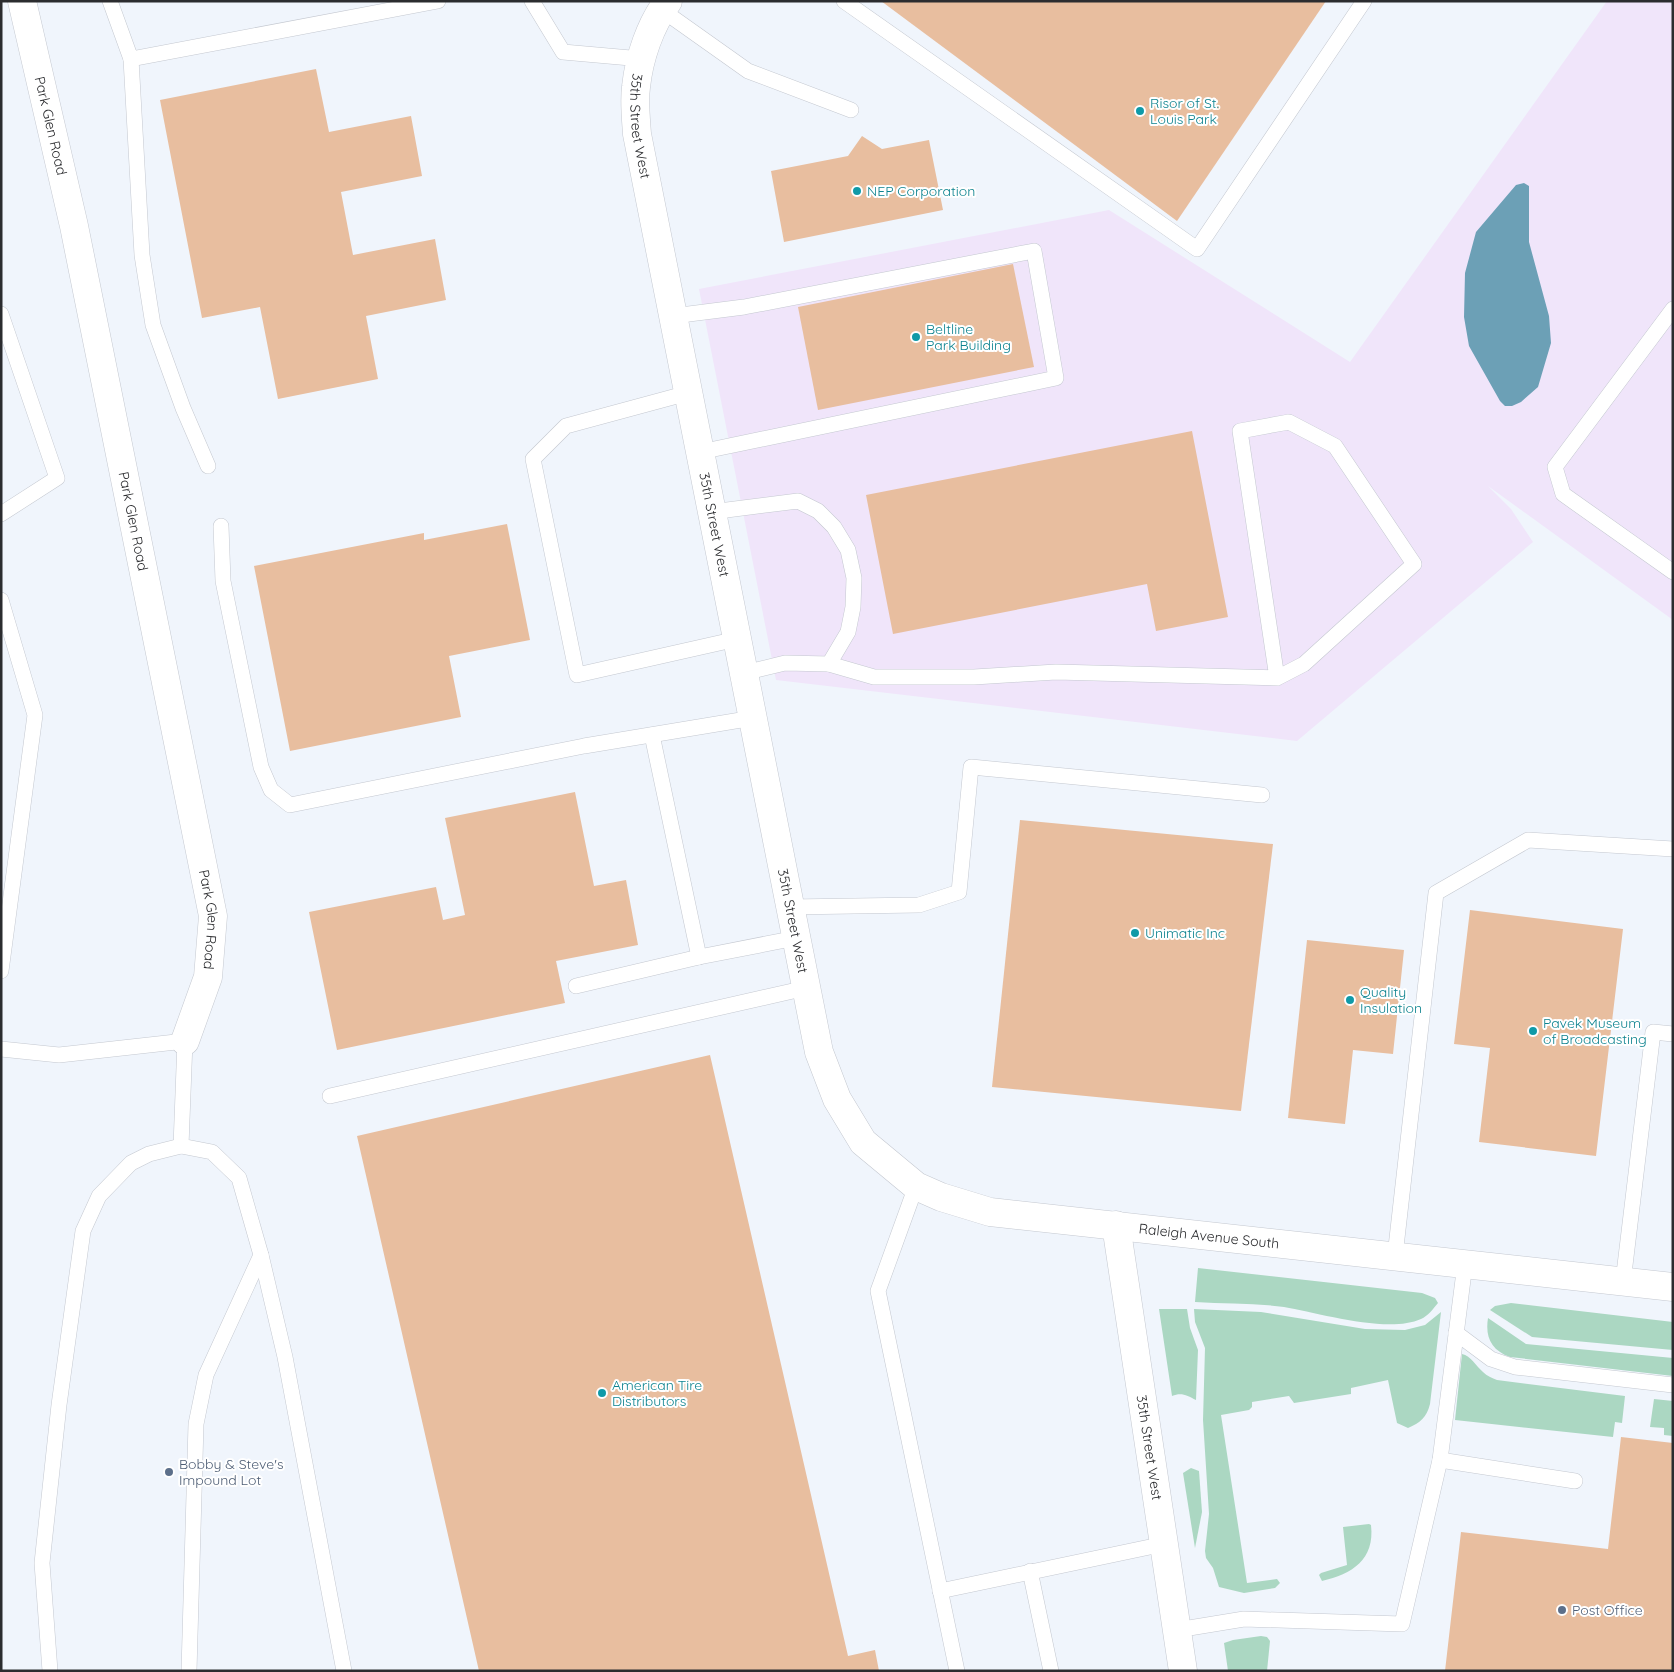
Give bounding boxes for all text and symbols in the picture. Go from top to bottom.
street label: 35th Street West [626,72,655,180]
street label: Park Glen Road [31,75,71,177]
place label: Risor of St. Louis Park [1150,94,1219,128]
marker: Risor of St. Louis Park [1134,105,1146,117]
place label: NEP Corporation [867,182,975,200]
marker: NEP Corporation [851,185,863,197]
place label: Beltline Park Building [926,320,1011,354]
marker: Beltline Park Building [910,331,922,343]
street label: Park Glen Road [115,470,152,572]
street label: 35th Street West [695,471,734,579]
street label: 35th Street West [774,867,812,975]
street label: Park Glen Road [195,868,222,970]
place label: Unimatic Inc [1145,924,1225,942]
marker: Unimatic Inc [1129,927,1141,939]
place label: Quality Insulation [1360,983,1422,1017]
marker: Quality Insulation [1344,994,1356,1006]
place label: Pavek Museum of Broadcasting [1543,1014,1647,1048]
marker: Pavek Museum of Broadcasting [1527,1025,1539,1037]
street label: Raleigh Avenue South [1138,1219,1280,1253]
place label: American Tire Distributors [612,1376,702,1410]
marker: American Tire Distributors [596,1387,608,1399]
street label: 35th Street West [1133,1394,1166,1502]
place label: Bobby & Steve's Impound Lot [179,1455,284,1489]
marker: Bobby & Steve's Impound Lot [163,1466,175,1478]
place label: Post Office [1572,1601,1643,1619]
marker: Post Office [1556,1604,1568,1616]

